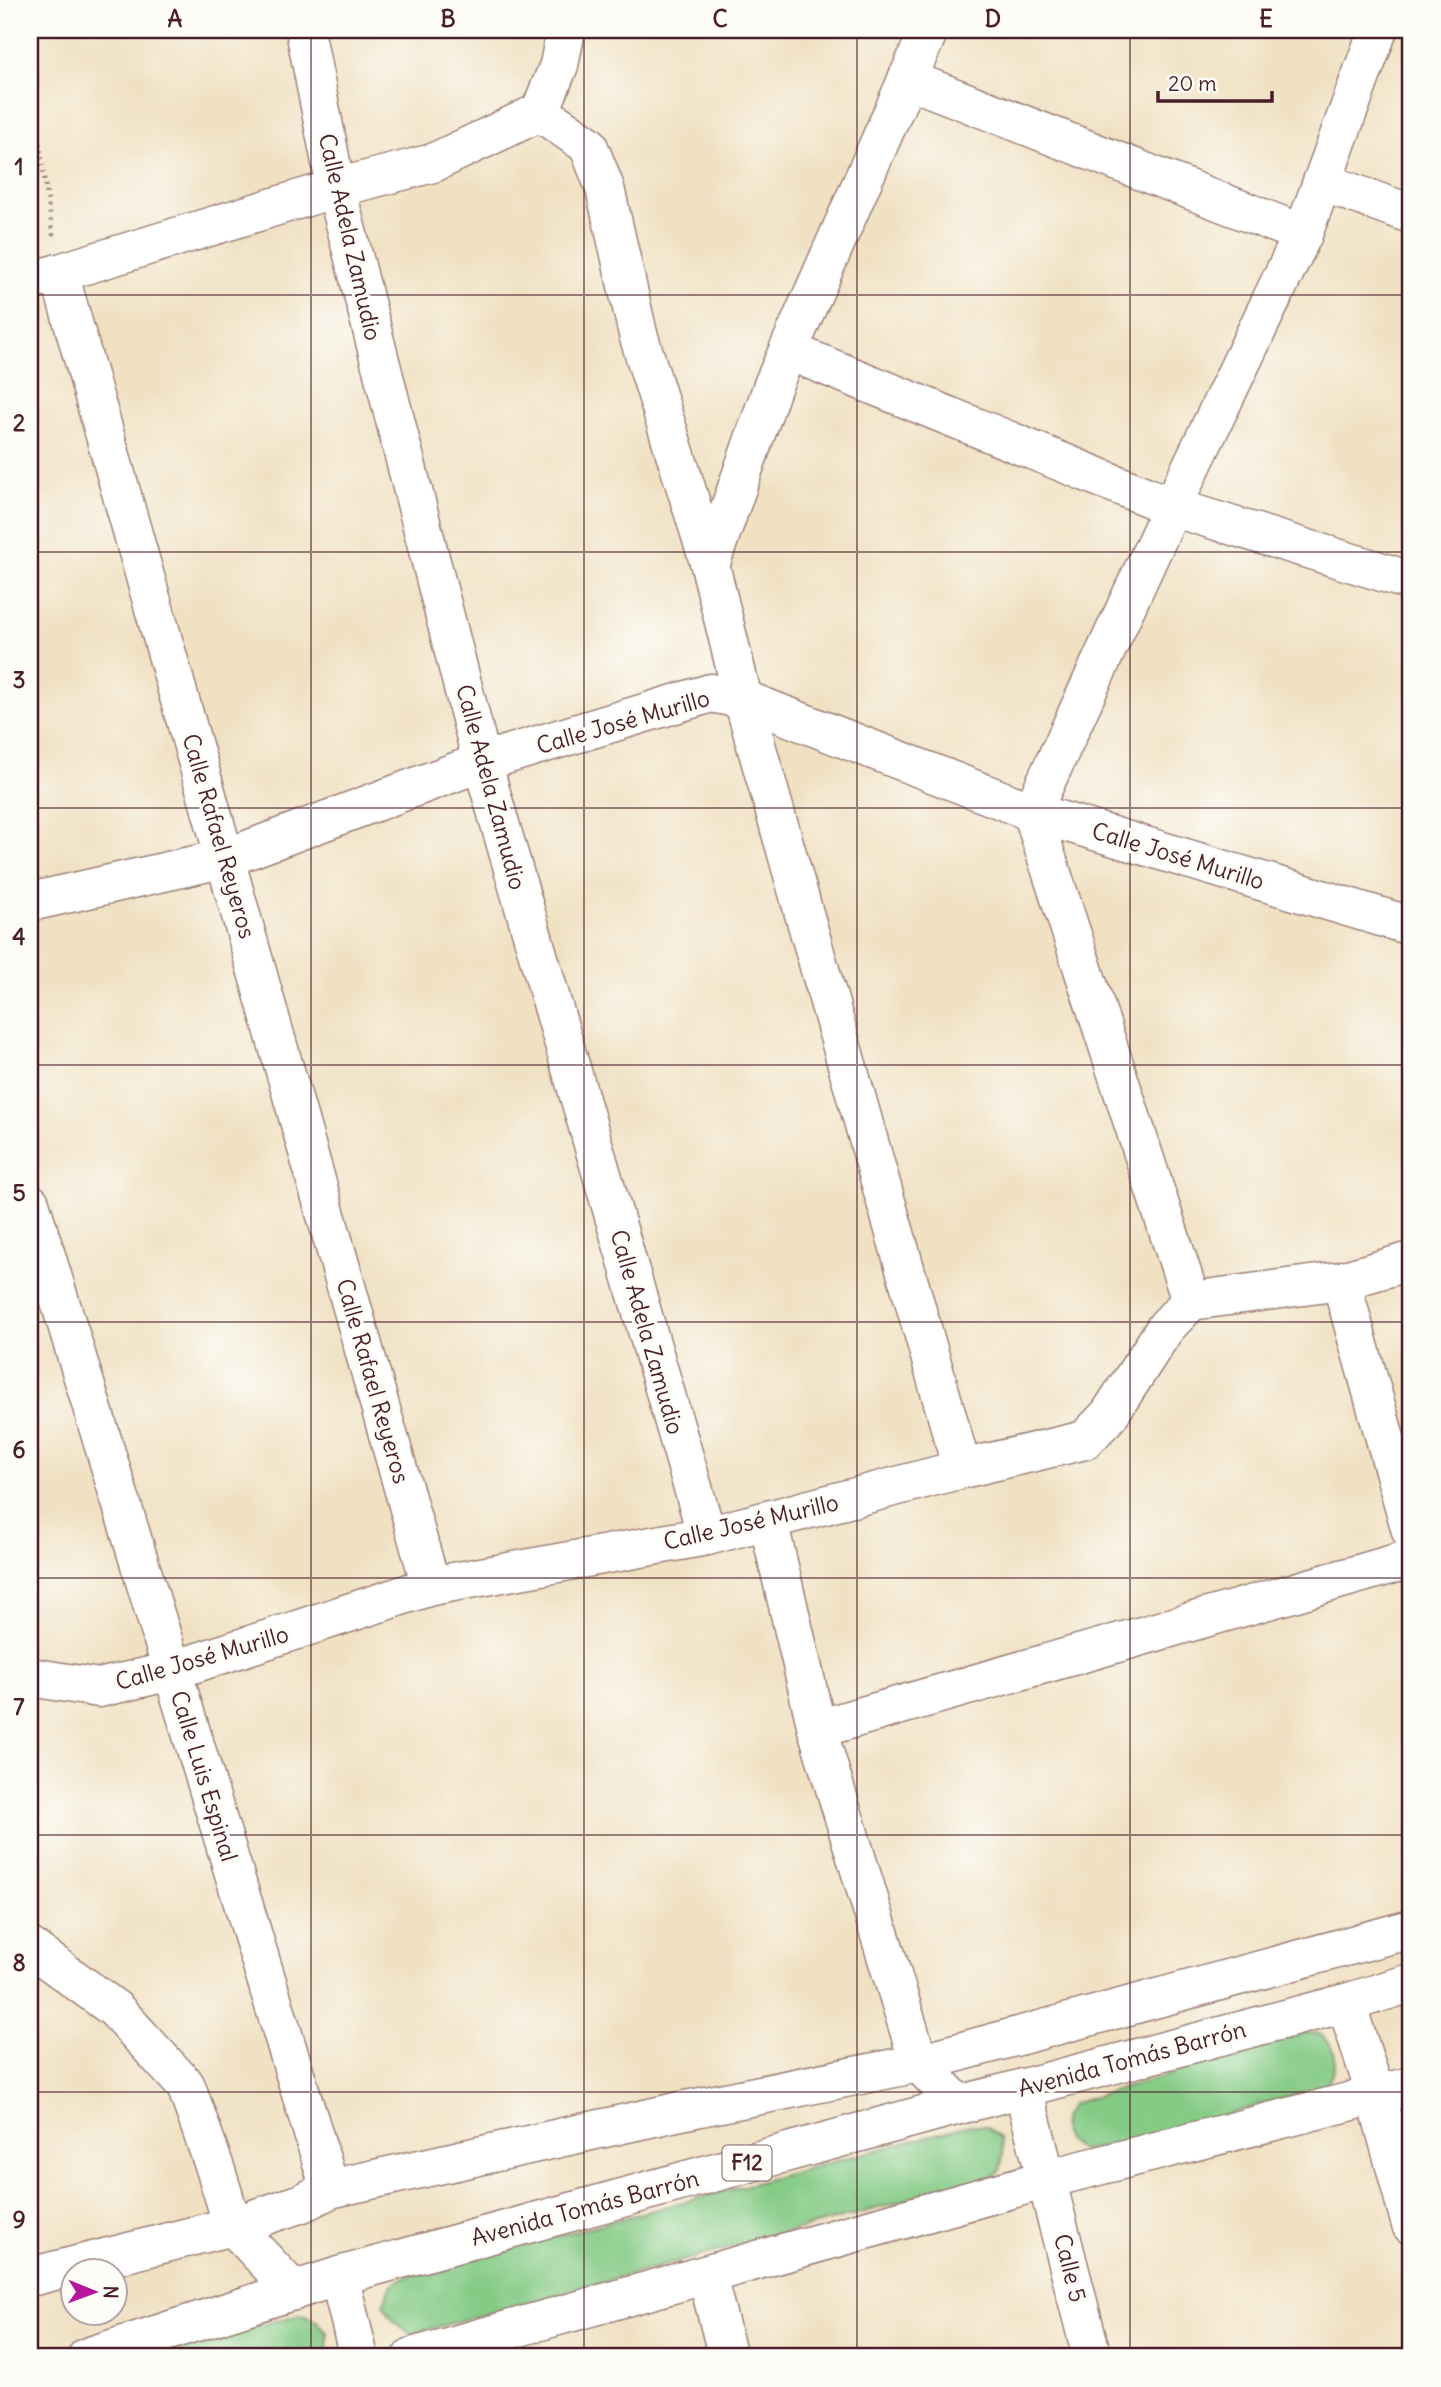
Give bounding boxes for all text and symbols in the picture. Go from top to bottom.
text: A [168,4,183,33]
text: B [440,4,456,33]
text: C [712,4,728,33]
text: D [985,4,1001,33]
text: E [1259,4,1273,33]
scale bar [1158,60,1271,104]
text: 20 m [1168,70,1217,97]
street label: Calle Adela Zamudio [313,131,388,343]
text: 1 [14,152,24,181]
text: 2 [13,408,26,437]
text: 3 [12,665,26,694]
street label: Calle Adela Zamudio [450,681,533,893]
street label: Calle José Murillo [533,683,713,760]
street label: Calle Rafael Reyeros [176,730,263,942]
street label: Calle José Murillo [1088,816,1268,896]
text: 4 [12,922,26,951]
text: 5 [12,1178,26,1207]
street label: Calle Adela Zamudio [604,1226,691,1437]
street label: Calle Rafael Reyeros [330,1275,417,1487]
text: 6 [12,1435,26,1464]
street label: Calle José Murillo [660,1487,841,1556]
street label: Calle José Murillo [112,1619,292,1696]
street label: Calle Luis Espinal [165,1687,244,1865]
text: 7 [13,1692,25,1721]
text: 8 [12,1948,26,1977]
street label: Avenida Tomás Barrón [1015,2014,1249,2103]
road number: F12 [722,2146,772,2180]
street label: Avenida Tomás Barrón [468,2163,702,2252]
text: 9 [12,2205,26,2234]
street label: Calle 5 [1048,2231,1093,2305]
north arrow [60,2258,130,2328]
text: N [99,2286,123,2299]

